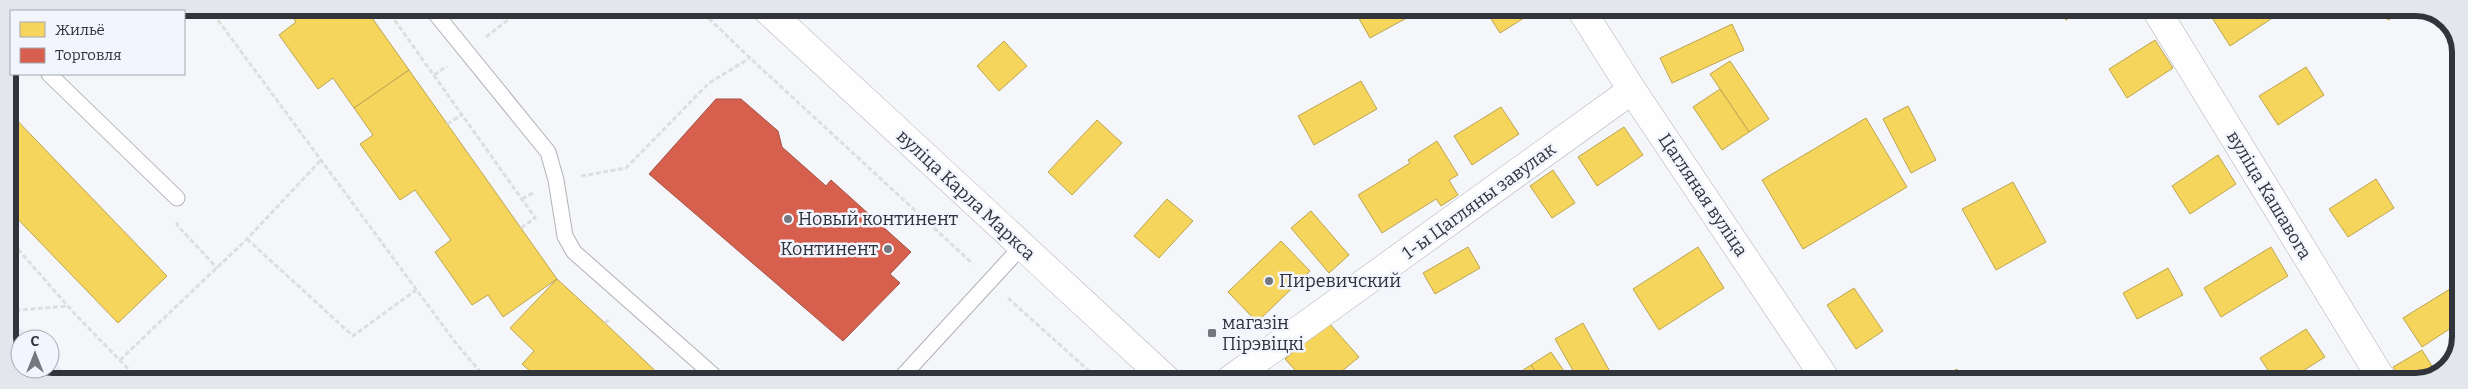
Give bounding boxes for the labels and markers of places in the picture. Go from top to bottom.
place label: Новый континент [798,208,958,230]
marker: Новый континент [782,213,794,225]
place label: Континент [780,238,878,260]
marker: Континент [882,243,894,255]
place label: Пиревичский [1279,270,1401,292]
marker: Пиревичский [1263,275,1275,287]
place label: магазін Пірэвіцкі [1222,312,1304,355]
marker: магазін Пірэвіцкі [1206,327,1218,339]

